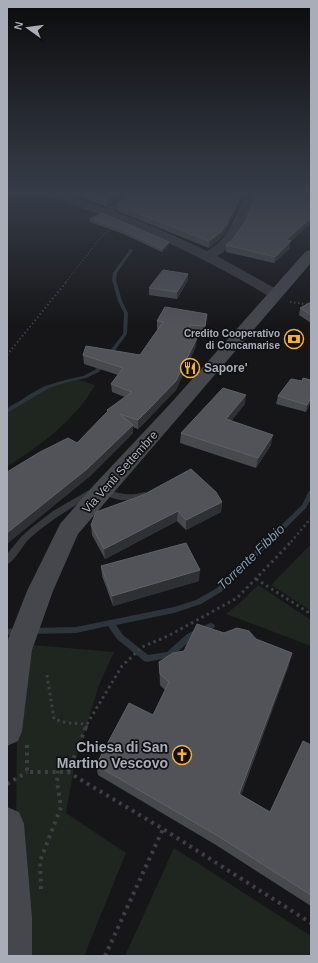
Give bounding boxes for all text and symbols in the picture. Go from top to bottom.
north arrow [8,8,48,48]
text: N [12,20,25,31]
place label: Credito Cooperativo di Concamarise [184,328,280,351]
bank icon: Credito Cooperativo di Concamarise [283,328,305,350]
restaurant icon: Sapore' [179,357,201,379]
place label: Sapore' [204,361,248,375]
street label: Via Venti Settembre [79,428,161,516]
water label: Torrente Fibbio [215,521,287,593]
place label: Chiesa di San Martino Vescovo [57,739,168,771]
church icon: Chiesa di San Martino Vescovo [171,744,193,766]

